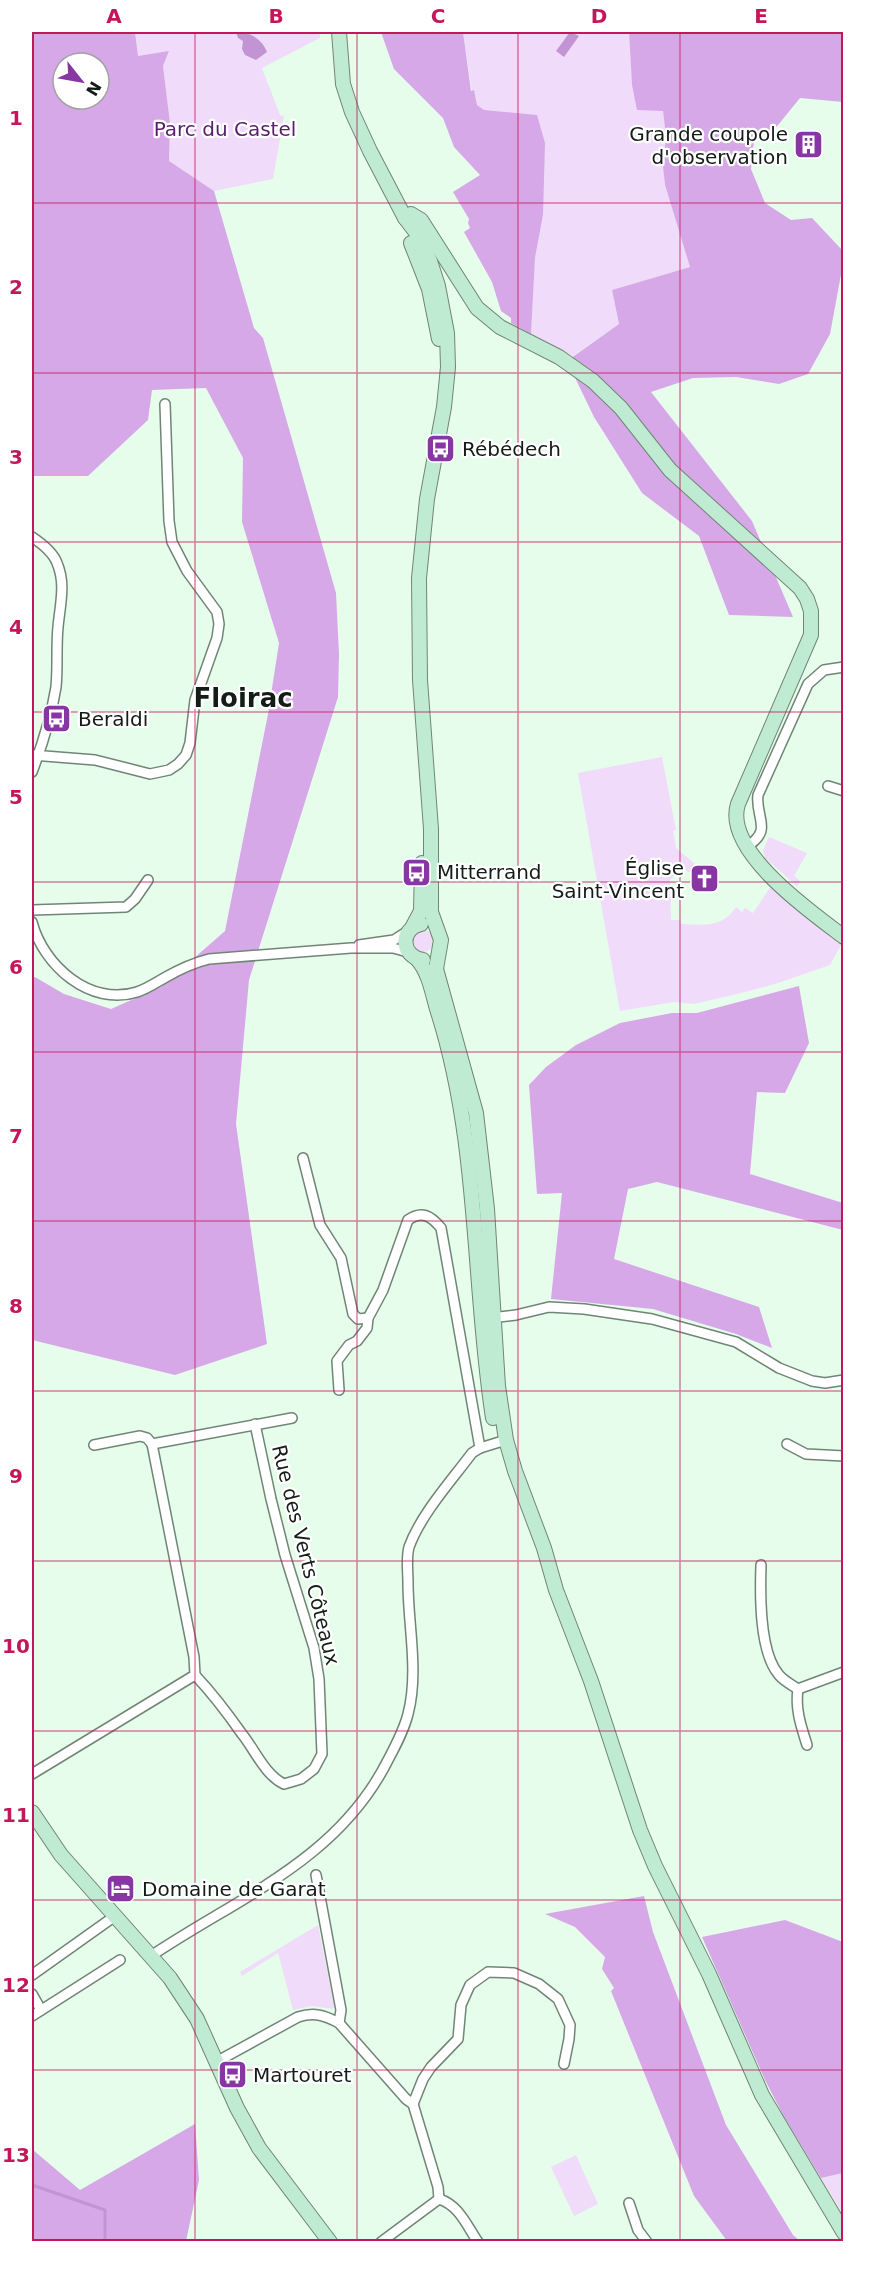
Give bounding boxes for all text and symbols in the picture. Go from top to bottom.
text: A [106,4,122,28]
text: B [268,4,284,28]
text: C [431,4,445,28]
text: D [591,4,607,28]
text: E [754,4,768,28]
north arrow [51,51,111,111]
text: N [82,78,105,99]
text: 1 [9,106,23,130]
park label: Parc du Castel [154,117,296,141]
place label: Grande coupole d'observation [629,122,788,169]
building icon: Grande coupole d'observation [793,129,825,161]
text: 2 [9,275,23,299]
bus stop icon: Rébédech [425,433,457,465]
place label: Rébédech [462,437,561,461]
text: 3 [9,445,23,469]
text: 4 [9,615,23,639]
district label: Floirac [193,683,293,713]
bus stop icon: Beraldi [41,703,73,735]
place label: Beraldi [78,707,148,731]
text: 5 [9,785,23,809]
bus stop icon: Mitterrand [400,856,432,888]
place label: Église Saint-Vincent [552,856,684,903]
place label: Mitterrand [437,860,542,884]
church icon: Église Saint-Vincent [689,863,721,895]
text: 6 [9,955,23,979]
text: 7 [9,1124,23,1148]
text: 8 [9,1294,23,1318]
street label: Rue des Verts Côteaux [267,1442,345,1668]
text: 9 [9,1464,23,1488]
text: 10 [2,1634,30,1658]
text: 11 [2,1803,30,1827]
hotel icon: Domaine de Garat [105,1873,137,1905]
place label: Domaine de Garat [142,1877,326,1901]
text: 12 [2,1973,30,1997]
bus stop icon: Martouret [216,2059,248,2091]
place label: Martouret [253,2063,352,2087]
text: 13 [2,2143,30,2167]

